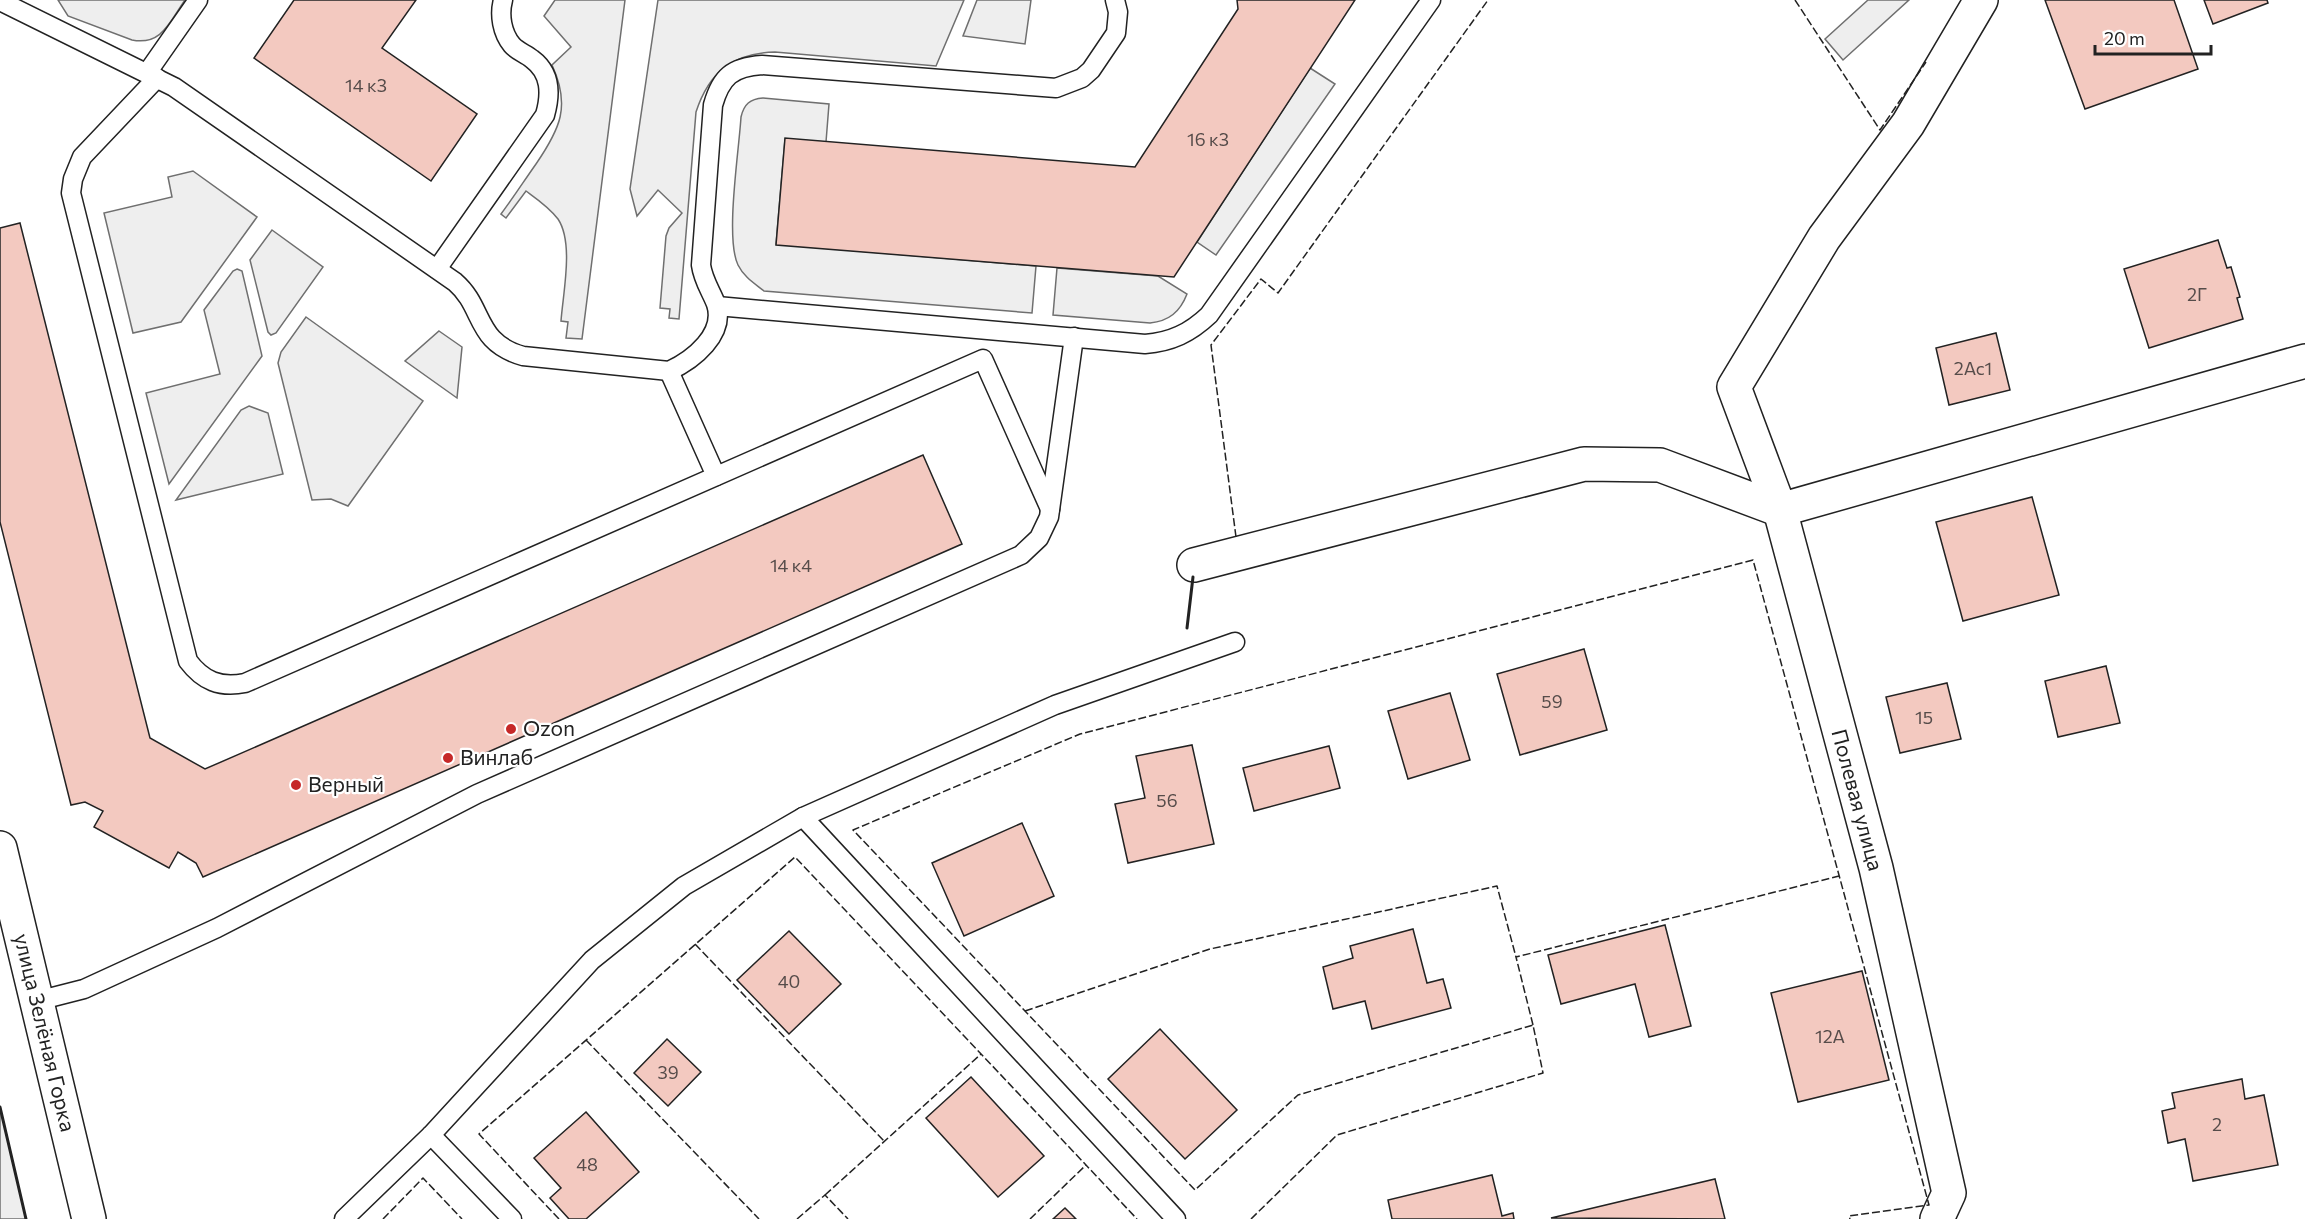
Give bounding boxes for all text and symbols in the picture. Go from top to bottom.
scale bar [2095,18,2210,56]
text: 20 m [2104,27,2145,49]
house number: 14 к3 [345,74,387,96]
house number: 16 к3 [1187,128,1229,150]
house number: 2Г [2187,283,2207,305]
house number: 2Ас1 [1954,357,1992,379]
house number: 14 к4 [770,554,812,576]
house number: 59 [1541,690,1563,712]
house number: 15 [1915,706,1933,728]
place label: Ozon [523,715,575,740]
marker: Ozon [504,722,518,736]
street label: Полевая улица [1828,726,1889,873]
place label: Винлаб [460,744,533,769]
marker: Винлаб [441,751,455,765]
place label: Верный [308,771,384,796]
marker: Верный [289,778,303,792]
house number: 56 [1156,789,1178,811]
street label: улица Зелёная Горка [10,931,82,1134]
house number: 40 [778,970,800,992]
house number: 12А [1815,1025,1845,1047]
house number: 39 [657,1061,679,1083]
house number: 2 [2212,1113,2222,1135]
house number: 48 [576,1153,598,1175]

